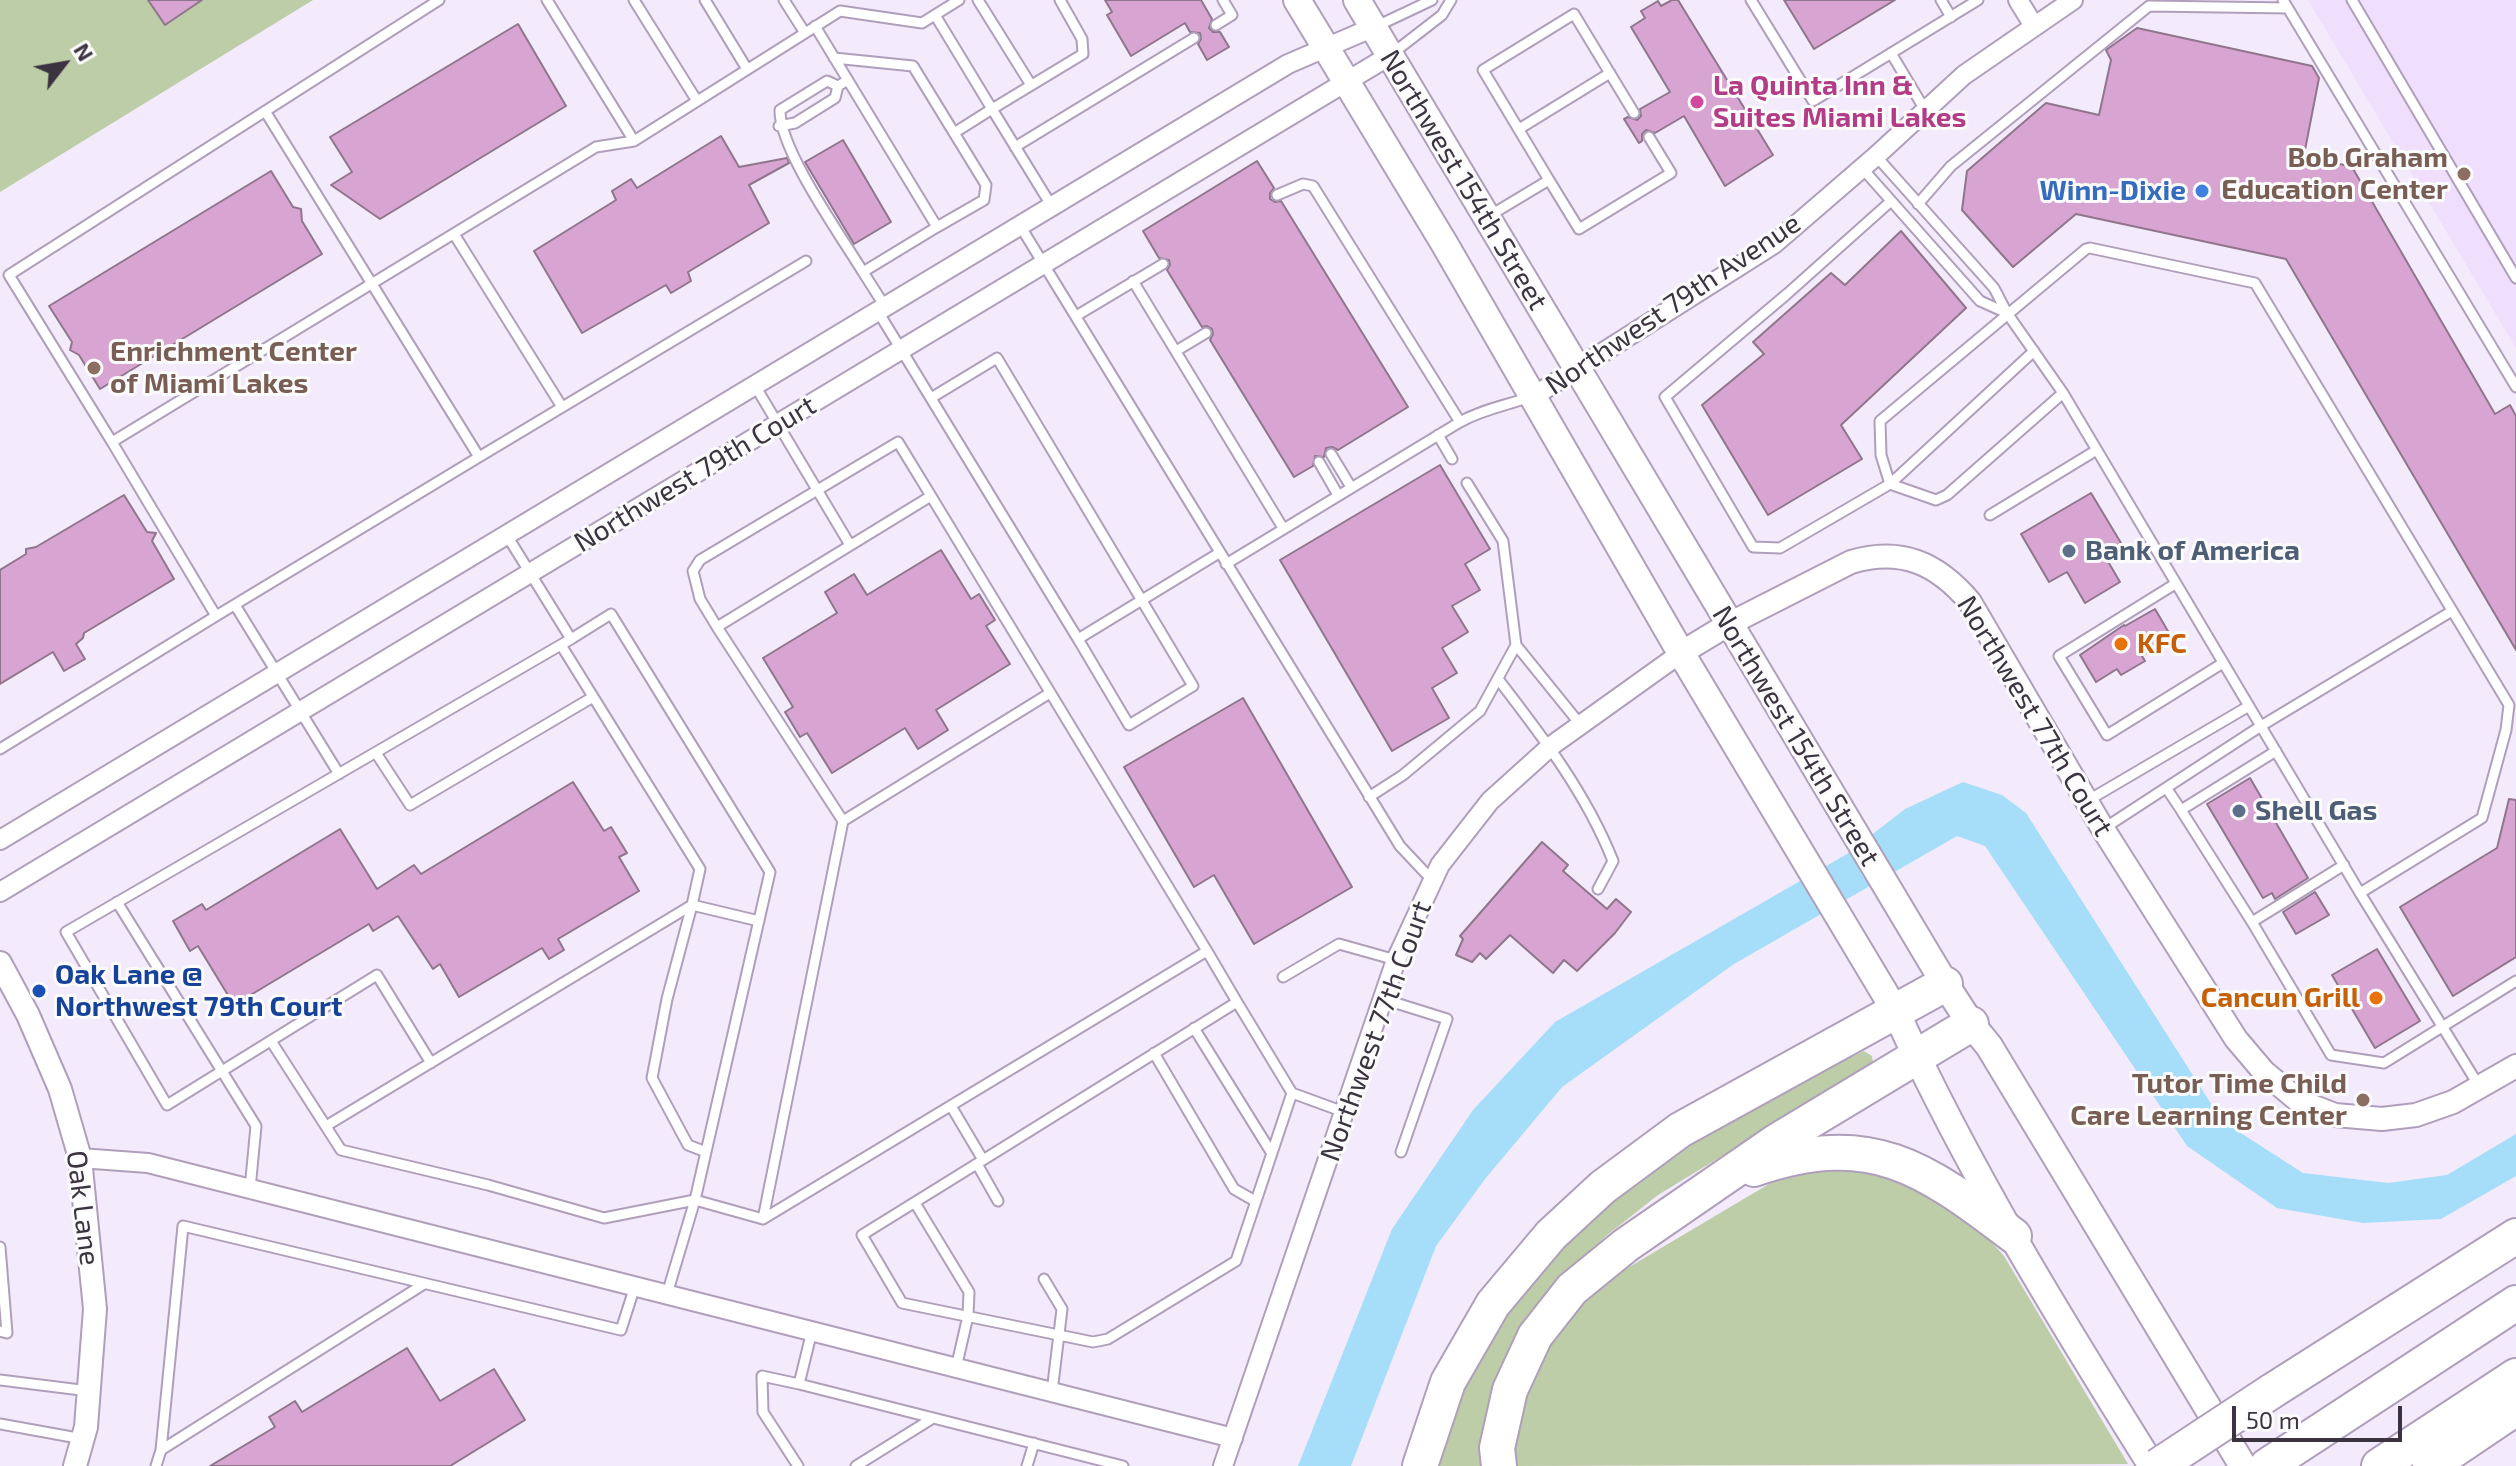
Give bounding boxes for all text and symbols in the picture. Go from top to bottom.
north arrow [24,24,104,104]
text: N [69,38,100,65]
street label: Northwest 154th Street [1373,44,1555,316]
place label: La Quinta Inn & Suites Miami Lakes [1713,69,1966,135]
marker: La Quinta Inn & Suites Miami Lakes [1688,93,1706,111]
place label: Bob Graham Education Center [2221,141,2448,207]
marker: Bob Graham Education Center [2455,165,2473,183]
place label: Winn-Dixie [2039,174,2186,208]
marker: Winn-Dixie [2193,182,2211,200]
street label: Northwest 79th Avenue [1539,206,1807,402]
place label: Enrichment Center of Miami Lakes [110,335,357,401]
marker: Enrichment Center of Miami Lakes [85,359,103,377]
street label: Northwest 79th Court [568,388,822,560]
place label: Bank of America [2085,534,2300,568]
marker: Bank of America [2060,542,2078,560]
street label: Northwest 77th Court [1950,590,2120,842]
street label: Northwest 154th Street [1705,600,1887,872]
place label: KFC [2137,627,2187,661]
marker: KFC [2112,635,2130,653]
place label: Shell Gas [2255,794,2377,828]
marker: Shell Gas [2230,802,2248,820]
street label: Northwest 77th Court [1313,896,1439,1166]
place label: Oak Lane @ Northwest 79th Court [55,958,343,1024]
place label: Cancun Grill [2201,981,2360,1015]
marker: Oak Lane @ Northwest 79th Court [30,982,48,1000]
marker: Cancun Grill [2367,989,2385,1007]
place label: Tutor Time Child Care Learning Center [2070,1067,2347,1133]
marker: Tutor Time Child Care Learning Center [2354,1091,2372,1109]
street label: Oak Lane [59,1149,107,1267]
scale bar [2236,1390,2406,1440]
text: 50 m [2246,1405,2300,1434]

